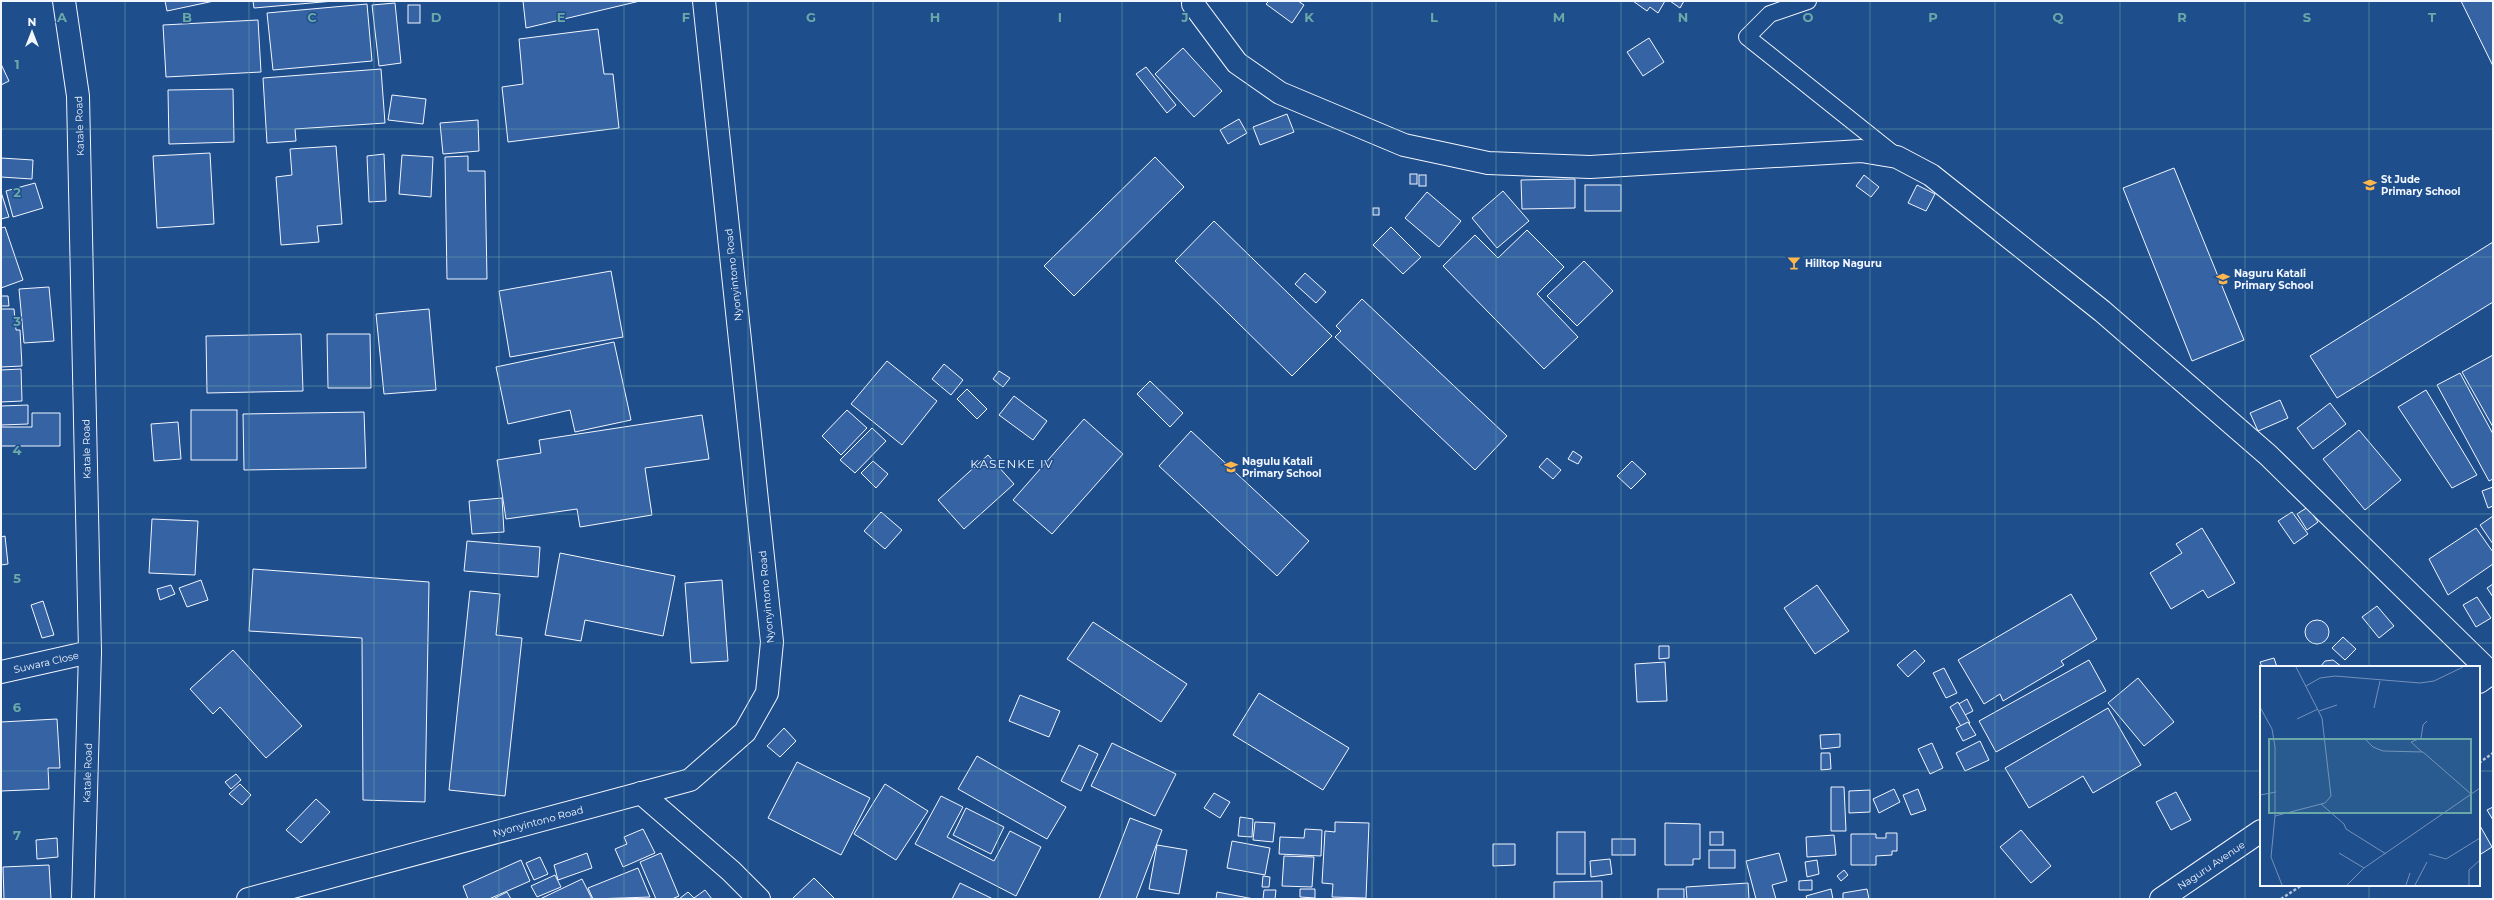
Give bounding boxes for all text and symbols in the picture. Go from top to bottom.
text: A [56,9,68,25]
text: B [182,9,192,25]
text: C [307,9,317,25]
text: D [431,9,442,25]
text: E [557,9,566,25]
text: F [682,9,690,25]
text: G [806,9,816,25]
text: H [930,9,940,25]
text: I [1058,9,1062,25]
text: J [1180,9,1189,25]
text: K [1304,9,1314,25]
text: L [1430,9,1438,25]
text: M [1553,9,1565,25]
text: N [1678,9,1688,25]
text: O [1803,9,1814,25]
text: P [1928,9,1938,25]
text: Q [2053,9,2064,25]
text: R [2177,9,2187,25]
text: S [2303,9,2311,25]
text: T [2428,9,2436,25]
north arrow [12,12,52,52]
text: N [28,15,36,29]
text: 1 [14,56,20,72]
street label: Katale Road [72,96,87,156]
place label: St Jude Primary School [2381,173,2461,198]
school or university icon: St Jude Primary School [2362,177,2378,193]
text: 2 [13,184,21,200]
street label: Nyonyintono Road [722,228,745,322]
bar icon: Hilltop Naguru [1786,255,1802,271]
place label: Hilltop Naguru [1805,257,1882,270]
place label: Naguru Katali Primary School [2234,267,2314,292]
school or university icon: Naguru Katali Primary School [2215,271,2231,287]
text: 3 [12,313,21,329]
street label: Katale Road [79,419,94,479]
text: 4 [13,442,22,458]
place label: Nagulu Katali Primary School [1242,455,1322,480]
district label: KASENKE IV [970,456,1054,471]
school or university icon: Nagulu Katali Primary School [1223,459,1239,475]
street label: Nyonyintono Road [756,550,777,644]
text: 5 [13,570,21,586]
street label: Suwara Close [12,649,80,676]
inset map [2260,666,2480,886]
text: 6 [13,699,22,715]
street label: Katale Road [80,743,95,803]
street label: Nyonyintono Road [492,803,585,840]
text: 7 [13,827,21,843]
street label: Naguru Avenue [2175,838,2248,893]

